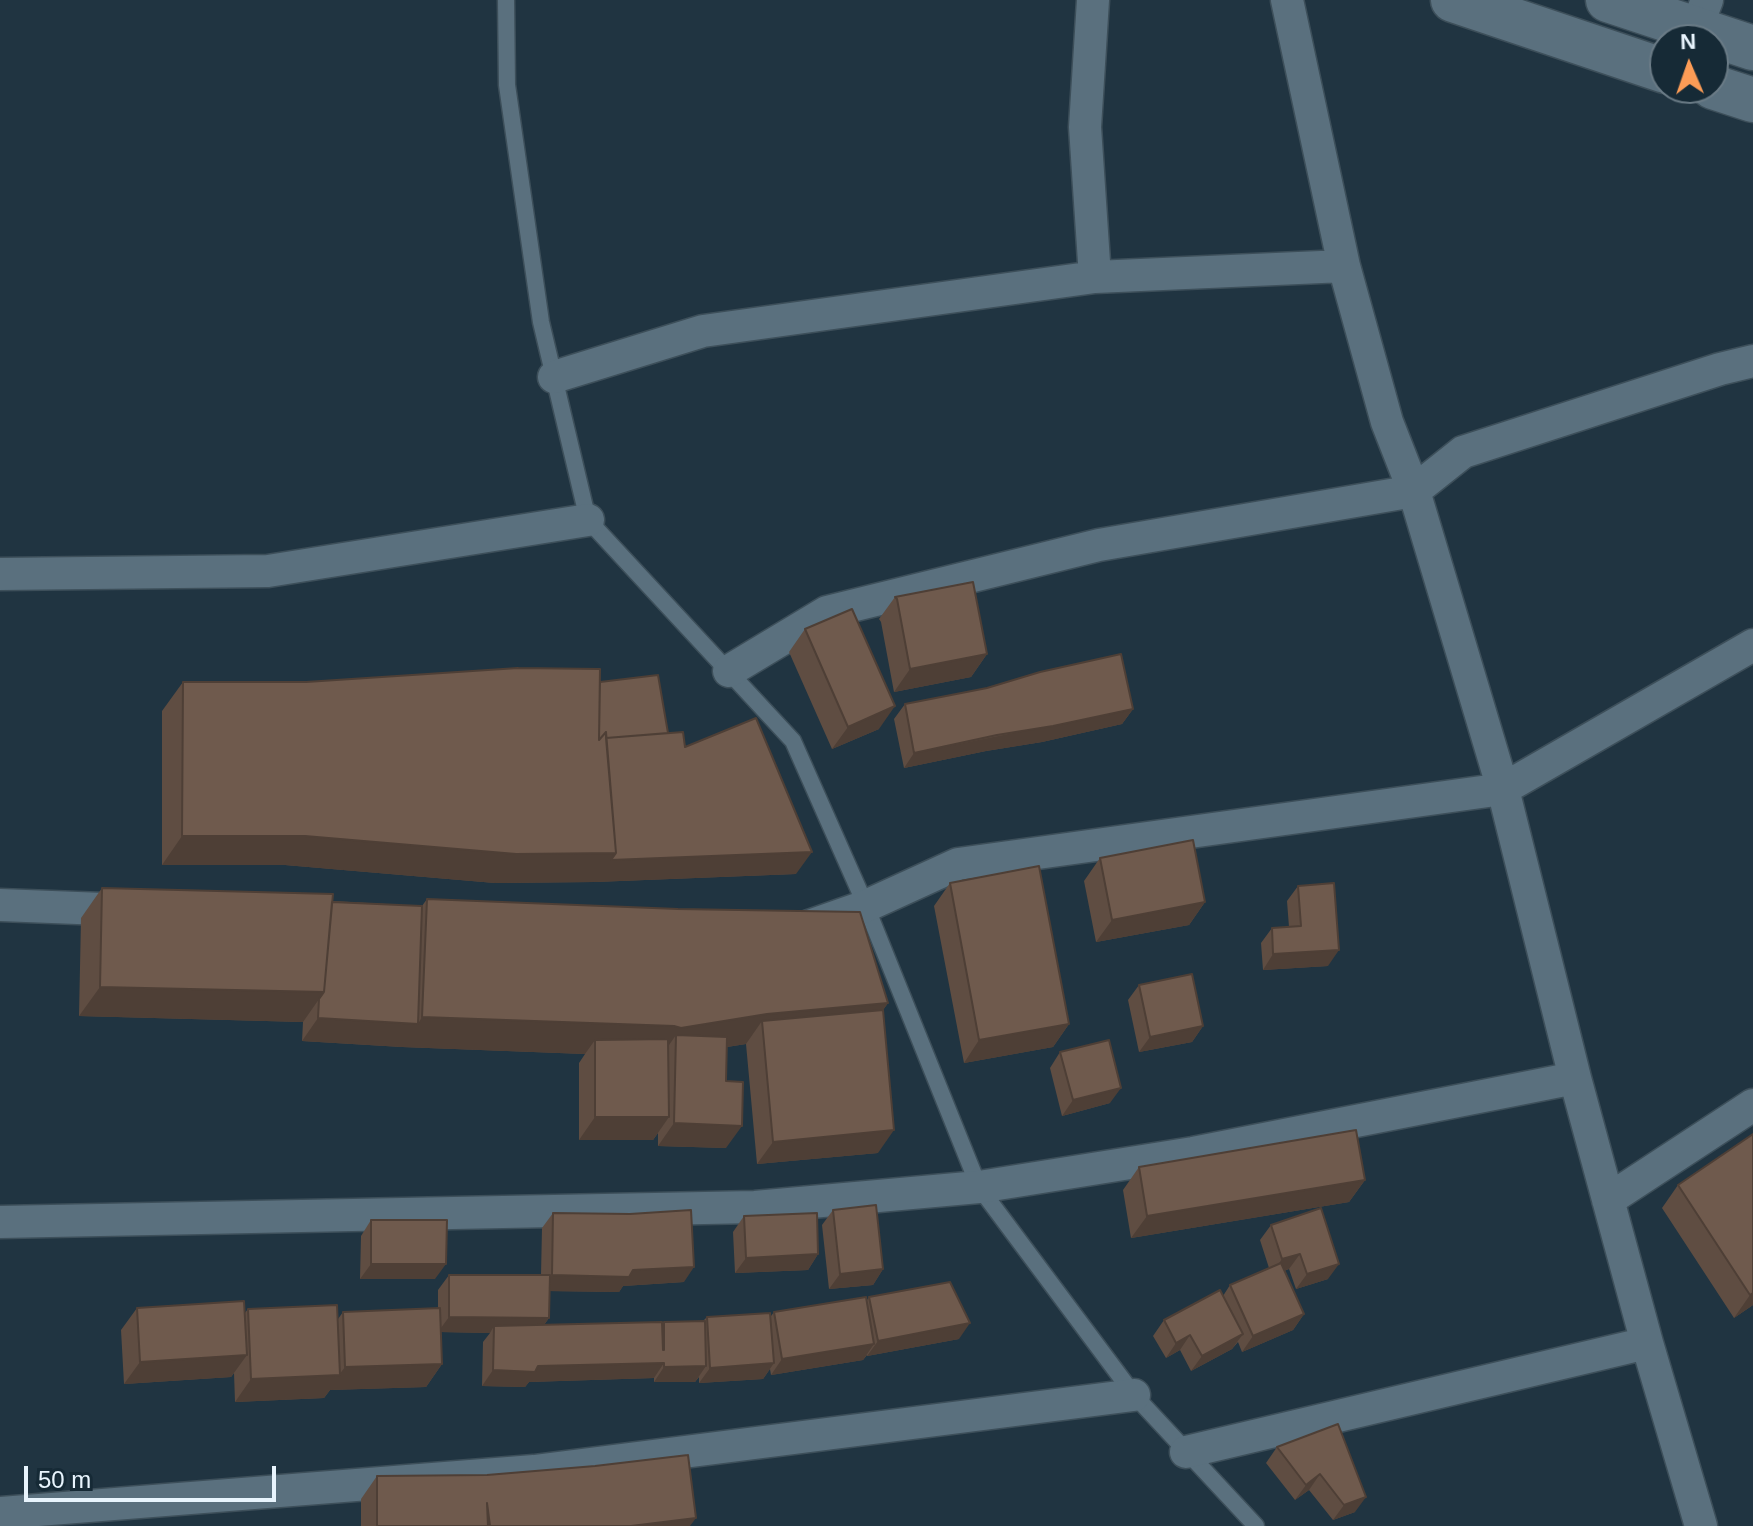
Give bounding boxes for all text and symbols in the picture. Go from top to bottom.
north arrow [1649,24,1729,104]
text: N [1680,29,1697,54]
scale bar [28,1450,280,1500]
text: 50 m [38,1466,91,1493]

